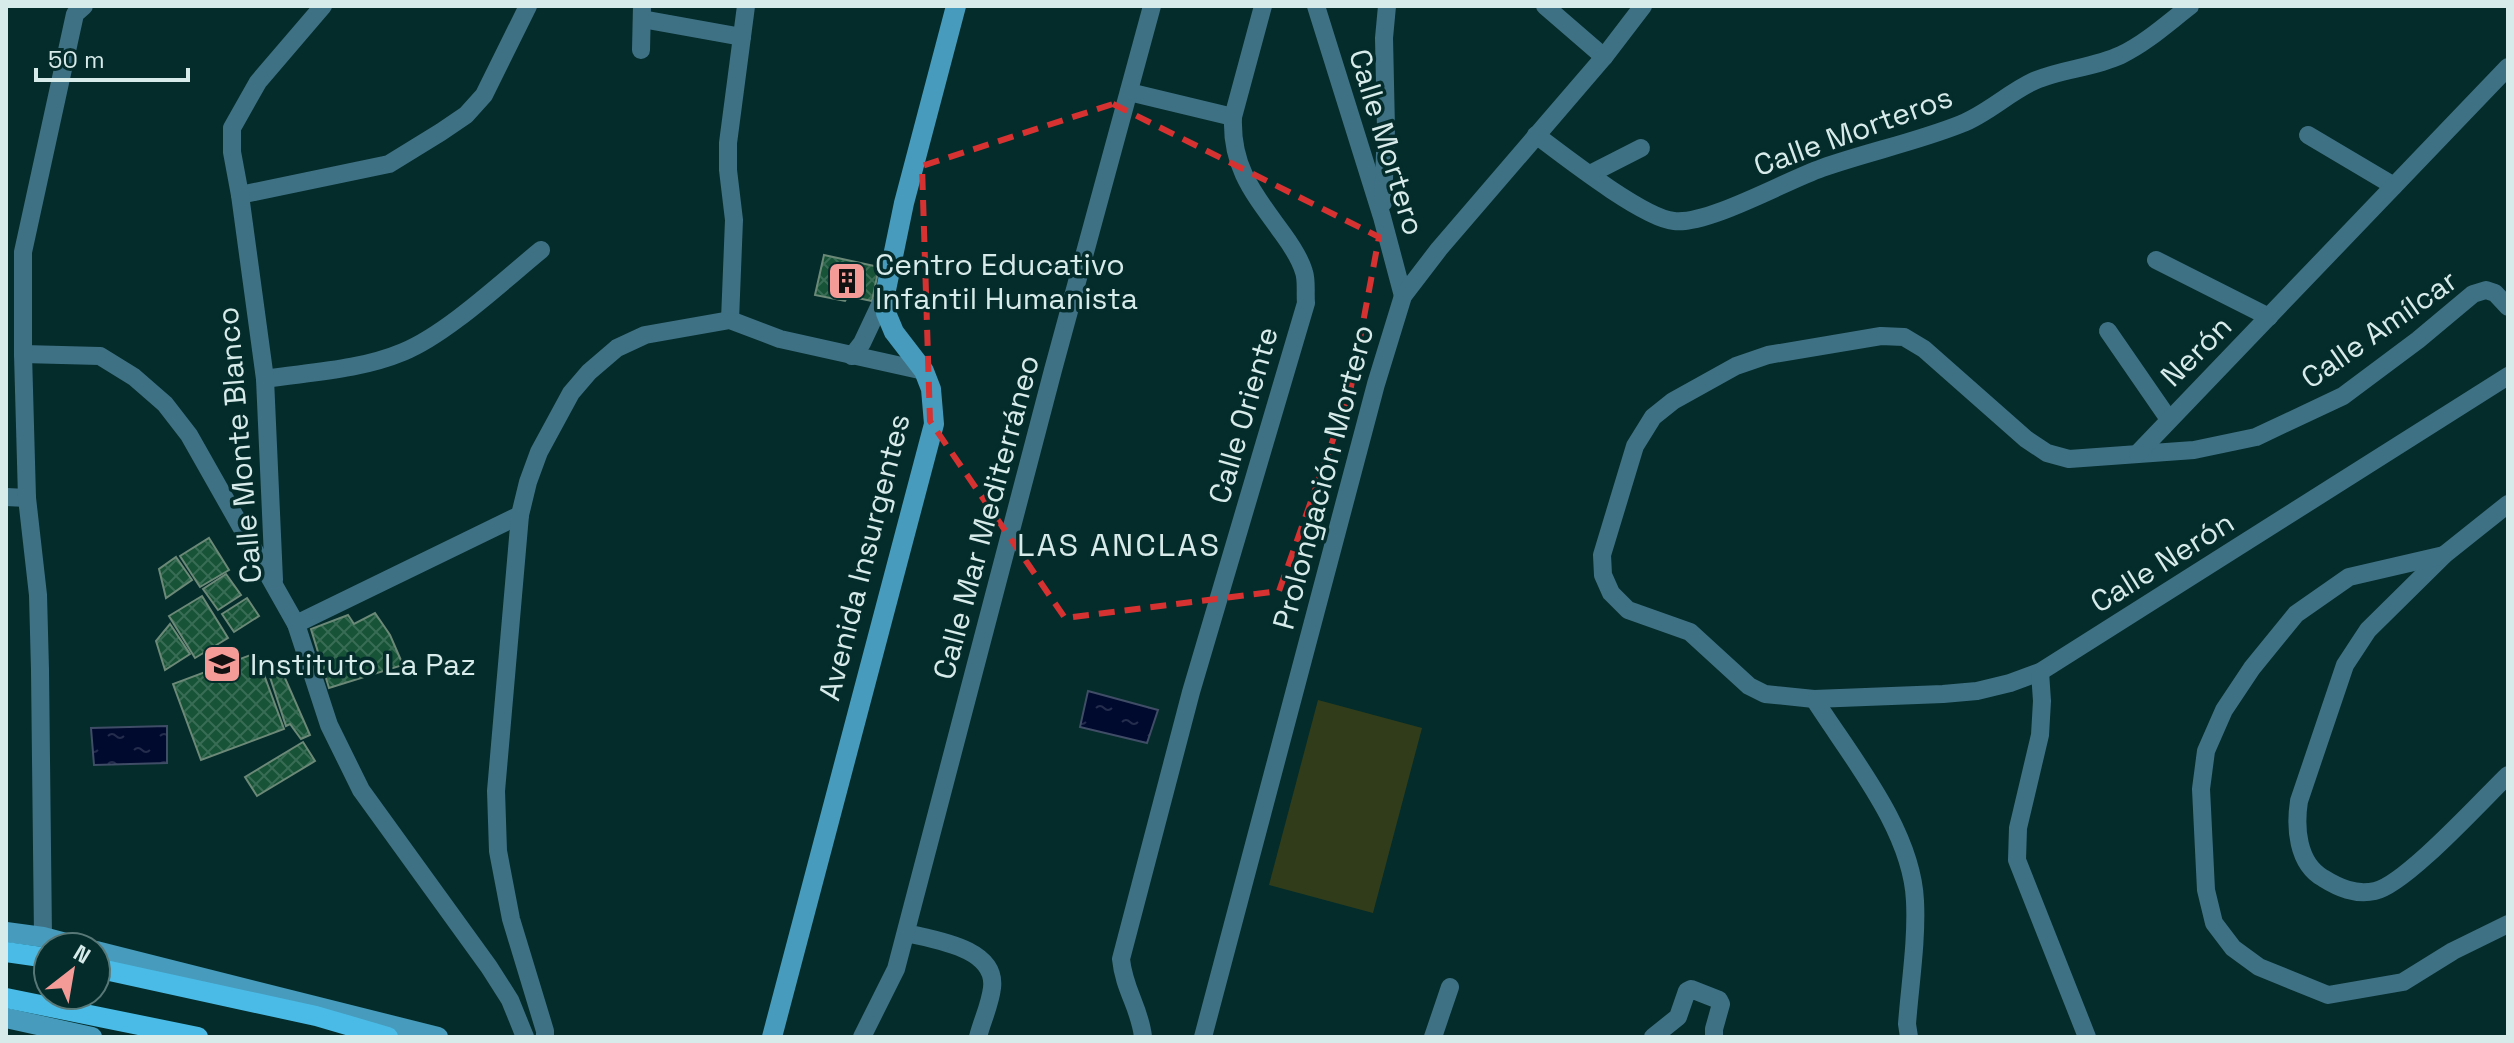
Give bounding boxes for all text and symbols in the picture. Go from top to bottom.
scale bar [36,32,188,82]
text: 50 m [48,44,105,75]
street label: Calle Mortero [1340,44,1434,240]
street label: Calle Morteros [1748,77,1958,185]
place label: Centro Educativo Infantil Humanista [875,245,1138,318]
building icon: Centro Educativo Infantil Humanista [826,260,868,302]
street label: Calle Amílcar [2293,261,2465,397]
street label: Calle Monte Blanco [207,305,271,585]
street label: Nerón [2152,307,2240,395]
street label: Prolongación Mortero [1264,320,1382,634]
street label: Calle Oriente [1199,322,1287,508]
street label: Calle Mar Mediterráneo [924,350,1048,684]
street label: Avenida Insurgentes [809,410,919,704]
street label: Calle Nerón [2083,503,2241,621]
district label: LAS ANCLAS [1017,525,1221,565]
school or university icon: Instituto La Paz [201,643,243,685]
place label: Instituto La Paz [250,645,476,684]
north arrow [32,931,112,1011]
text: N [69,938,96,970]

